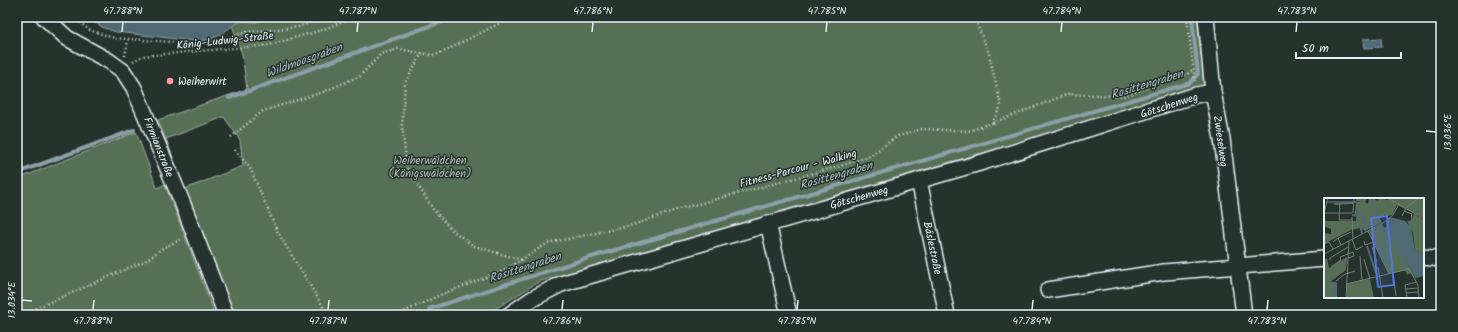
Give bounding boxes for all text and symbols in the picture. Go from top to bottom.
text: 47.788°N [103,3,143,19]
text: 47.787°N [339,3,377,19]
text: 47.786°N [574,3,613,19]
text: 47.785°N [808,3,847,19]
text: 47.784°N [1043,3,1082,19]
text: 47.783°N [1278,3,1317,19]
street label: König-Ludwig-Straße [176,27,275,55]
scale bar [1296,34,1401,60]
water label: Wildmoosgraben [263,37,347,83]
text: 50 m [1302,39,1329,58]
water label: Rosittengraben [1109,64,1187,105]
place label: Weiherwirt [178,73,227,91]
marker: Weiherwirt [165,76,175,86]
street label: Götschenweg [1138,88,1201,124]
text: 13.036°E [1440,112,1456,150]
street label: Zwieselweg [1207,114,1233,168]
street label: Firmianstraße [138,115,178,180]
street label: Fitness-Parcour - Walking [738,145,859,193]
park label: Weiherwäldchen (Königswäldchen) [388,152,472,183]
water label: Rosittengraben [798,156,876,195]
street label: Götschenweg [828,181,891,215]
inset map [1324,198,1424,298]
street label: Bäslestraße [918,220,946,276]
water label: Rosittengraben [487,246,565,288]
text: 13.034°E [4,281,20,318]
text: 47.788°N [73,313,113,329]
text: 47.787°N [309,313,347,329]
text: 47.786°N [543,313,582,329]
text: 47.785°N [778,313,817,329]
text: 47.784°N [1013,313,1052,329]
text: 47.783°N [1248,313,1287,329]

